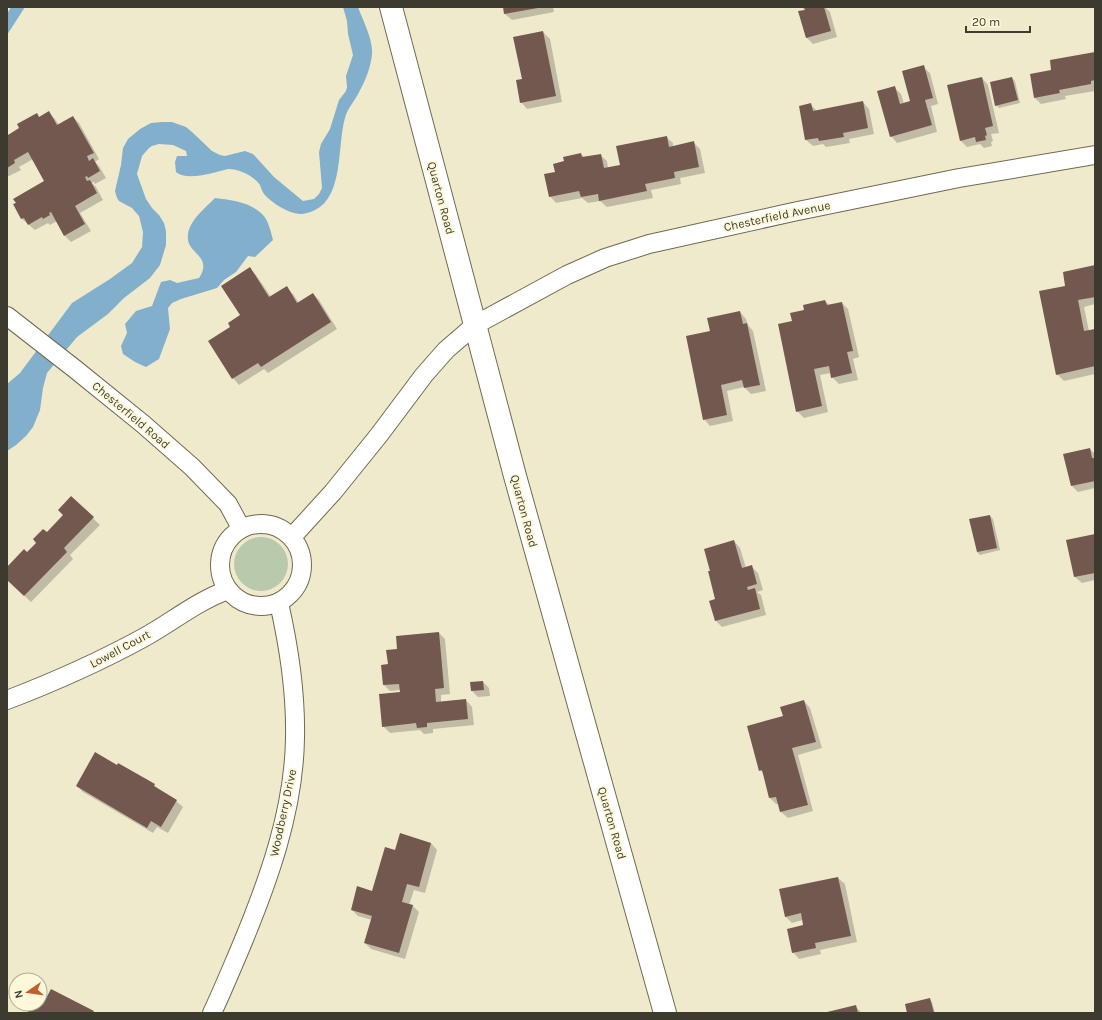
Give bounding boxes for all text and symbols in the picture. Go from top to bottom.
scale bar [966,8,1030,34]
text: 20 m [972,15,1000,29]
street label: Quarton Road [425,160,457,236]
street label: Chesterfield Avenue [722,198,832,234]
street label: Chesterfield Road [89,378,173,452]
street label: Quarton Road [508,473,540,549]
street label: Lowell Court [87,627,153,671]
street label: Woodberry Drive [267,768,299,858]
street label: Quarton Road [595,785,629,861]
north arrow [8,972,48,1012]
text: N [12,989,26,999]

